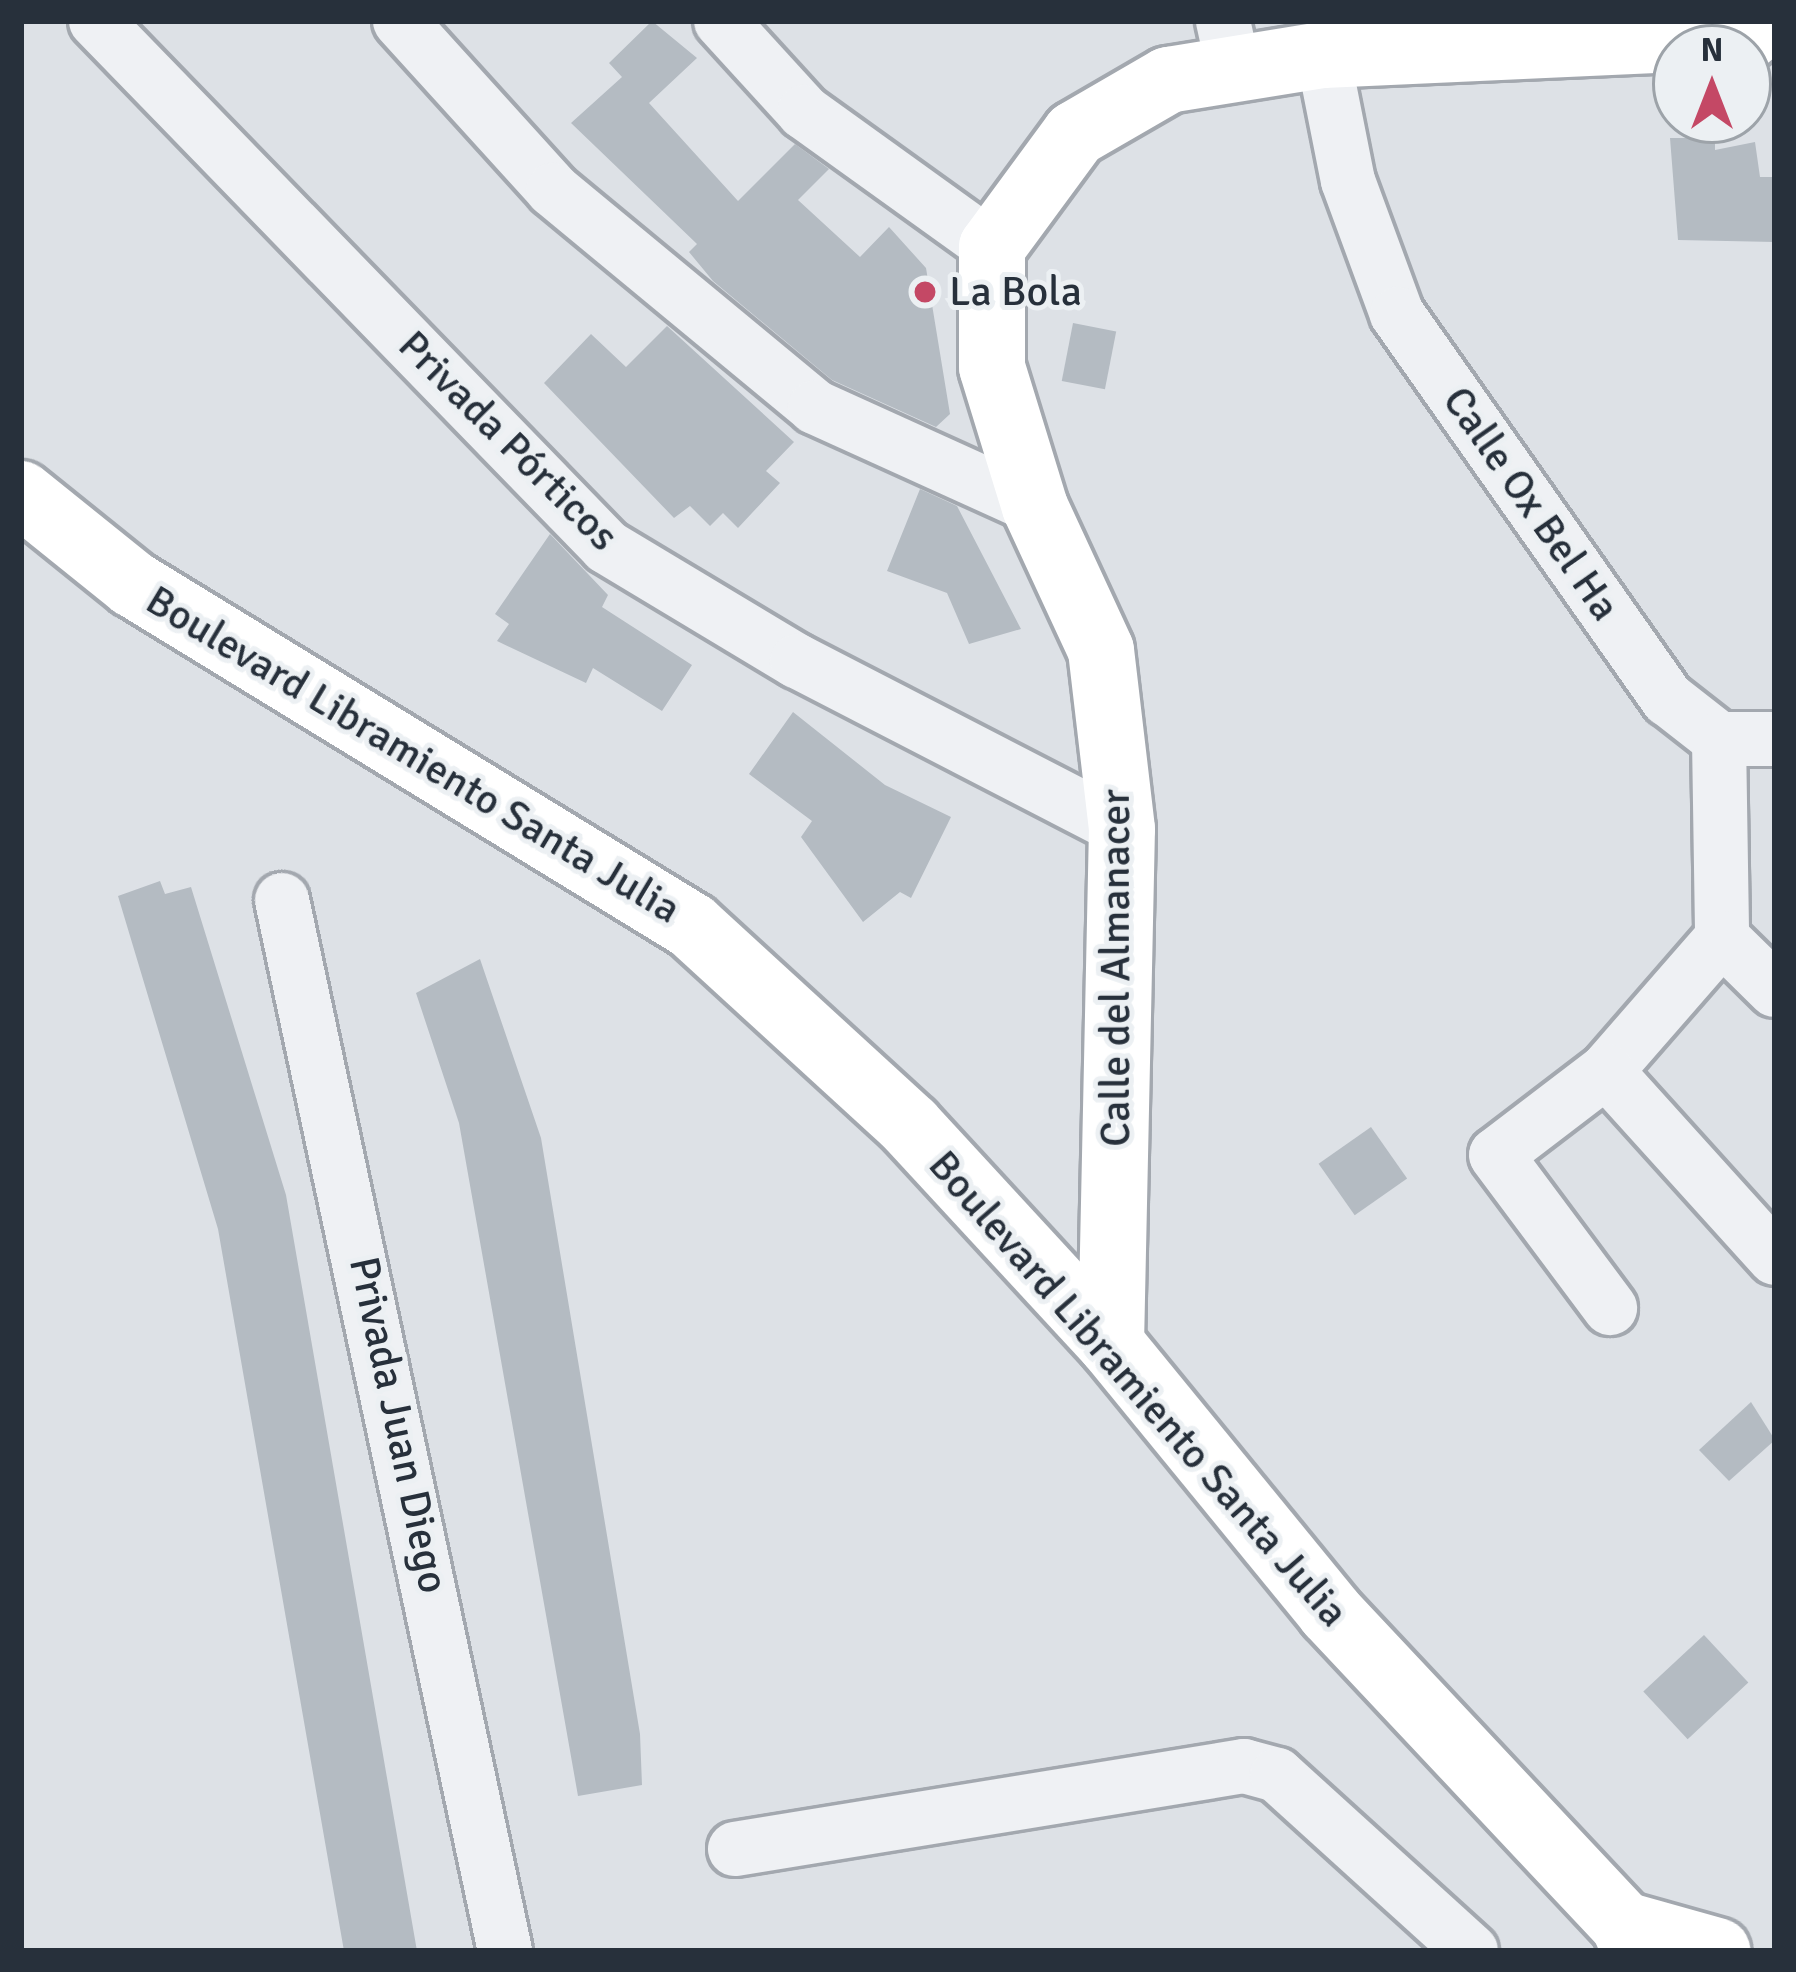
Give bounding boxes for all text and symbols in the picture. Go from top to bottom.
north arrow [1652,24,1772,144]
text: N [1701,30,1723,71]
place label: La Bola [949,267,1082,317]
marker: La Bola [912,279,938,305]
street label: Privada Pórticos [388,321,628,561]
street label: Calle Ox Bel Ha [1432,377,1630,631]
street label: Boulevard Libramiento Santa Julia [137,575,689,935]
street label: Calle del Almanacer [1091,789,1141,1147]
street label: Boulevard Libramiento Santa Julia [917,1141,1359,1637]
street label: Privada Juan Diego [338,1252,458,1598]

